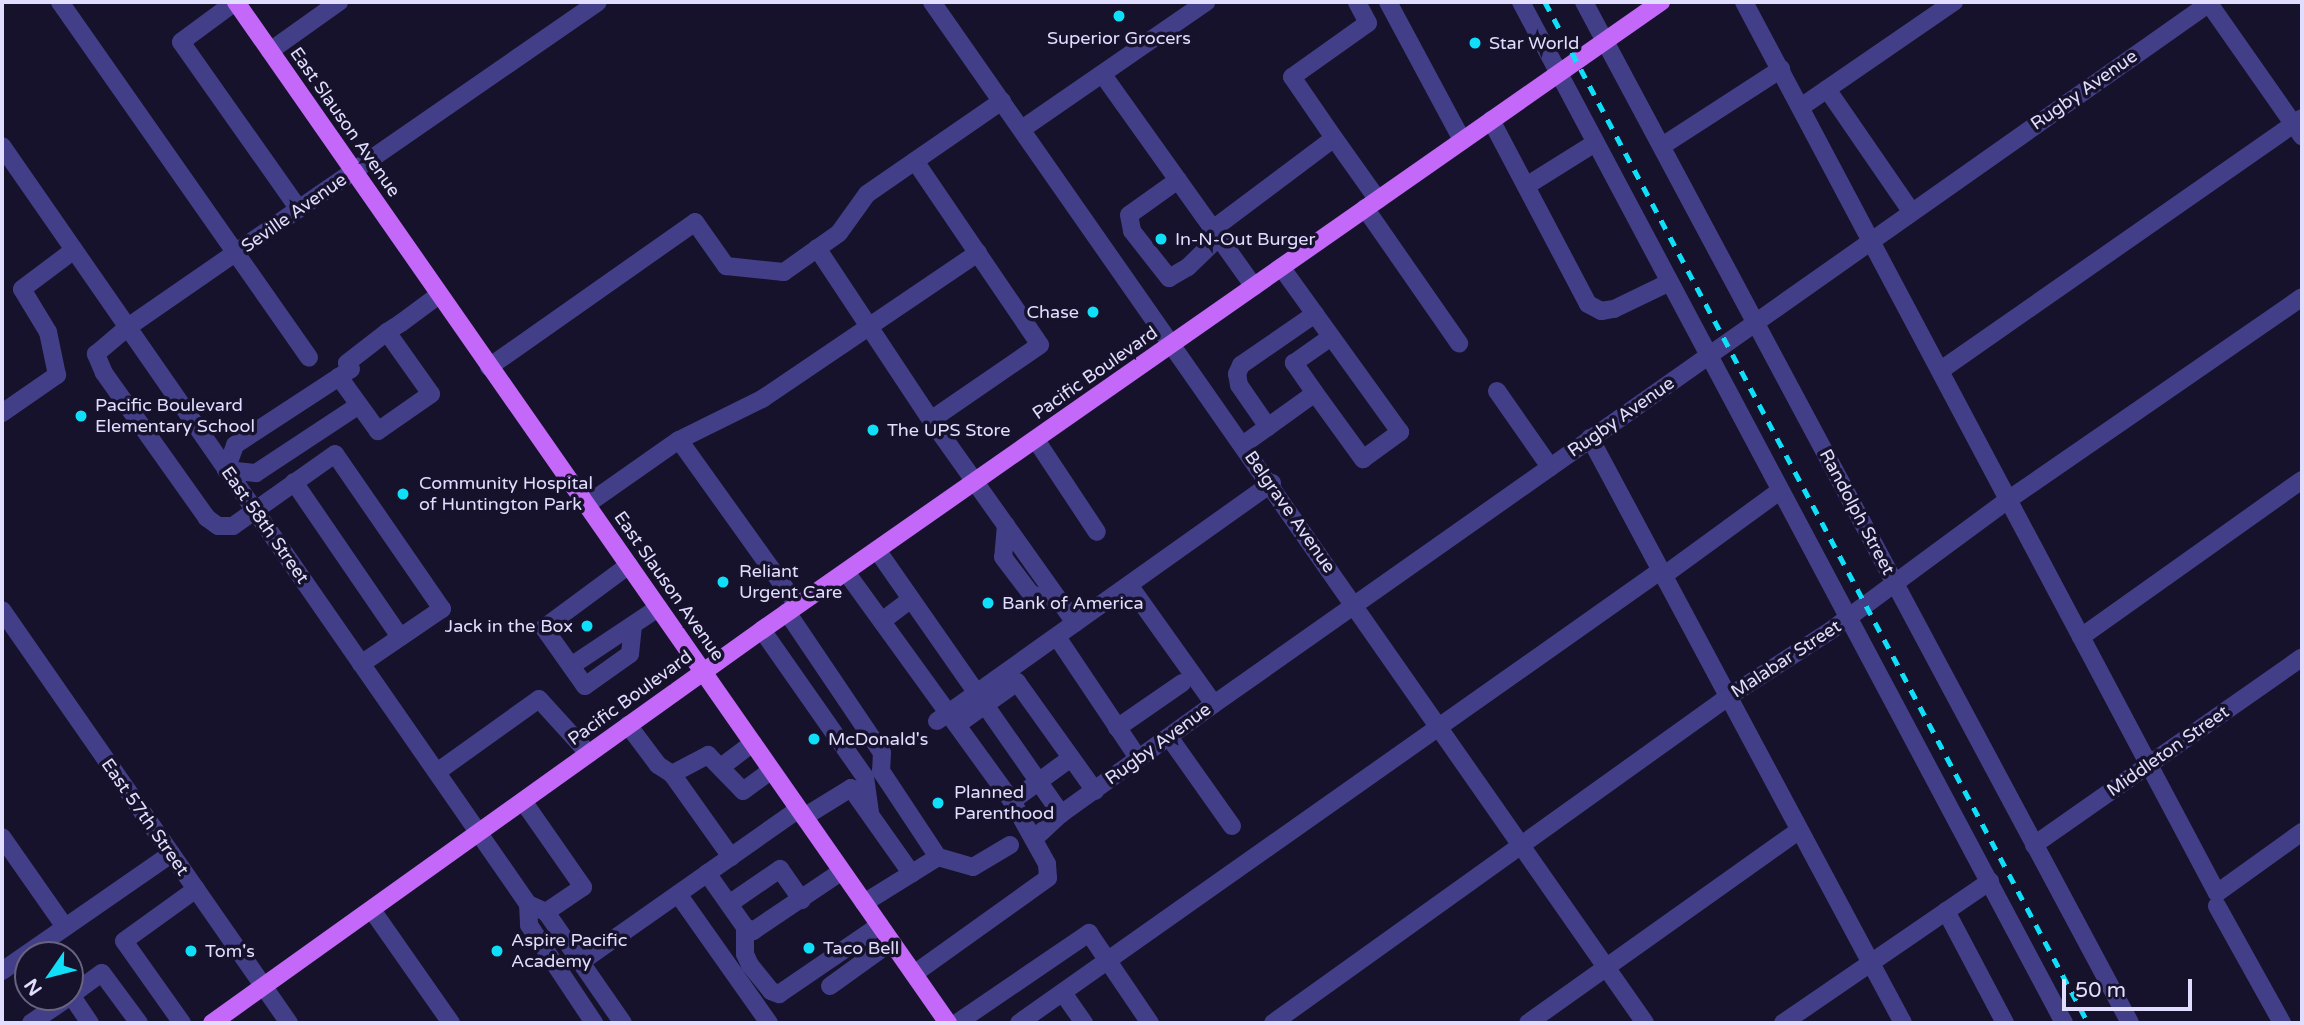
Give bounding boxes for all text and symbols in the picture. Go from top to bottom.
marker: Superior Grocers [1111,8,1127,24]
place label: Superior Grocers [1047,27,1191,49]
place label: Star World [1489,32,1579,54]
marker: Star World [1467,35,1483,51]
street label: East Slauson Avenue [285,43,405,201]
street label: Rugby Avenue [2027,45,2141,135]
street label: Seville Avenue [237,169,351,257]
place label: In-N-Out Burger [1175,228,1315,250]
marker: In-N-Out Burger [1153,231,1169,247]
place label: Chase [1027,301,1079,323]
marker: Chase [1085,304,1101,320]
street label: Pacific Boulevard [1028,322,1162,424]
street label: Rugby Avenue [1564,372,1678,462]
place label: Pacific Boulevard Elementary School [95,395,255,438]
marker: Pacific Boulevard Elementary School [73,408,89,424]
place label: The UPS Store [887,419,1010,441]
marker: The UPS Store [865,422,881,438]
street label: Randolph Street [1815,446,1899,578]
street label: Belgrave Avenue [1240,447,1340,577]
street label: East 58th Street [217,462,313,588]
place label: Community Hospital of Huntington Park [419,473,593,516]
marker: Community Hospital of Huntington Park [393,484,413,504]
street label: East Slauson Avenue [609,507,729,665]
place label: Reliant Urgent Care [739,561,842,604]
marker: Reliant Urgent Care [713,572,733,592]
place label: Bank of America [1002,592,1144,614]
marker: Bank of America [980,595,996,611]
place label: Jack in the Box [445,615,573,637]
street label: Malabar Street [1727,615,1845,703]
marker: Jack in the Box [579,618,595,634]
street label: Pacific Boulevard [564,646,696,750]
street label: Rugby Avenue [1101,698,1215,790]
street label: Middleton Street [2103,701,2233,801]
place label: McDonald's [828,728,928,750]
marker: McDonald's [806,731,822,747]
street label: East 57th Street [97,754,193,880]
place label: Planned Parenthood [954,782,1054,824]
marker: Planned Parenthood [928,793,948,813]
place label: Aspire Pacific Academy [511,930,627,972]
place label: Taco Bell [823,937,899,959]
place label: Tom's [205,940,255,962]
marker: Taco Bell [801,940,817,956]
north arrow [14,941,84,1011]
marker: Tom's [183,943,199,959]
marker: Aspire Pacific Academy [489,943,505,959]
scale bar [2066,965,2196,1009]
text: N [20,974,47,999]
text: 50 m [2075,978,2126,1003]

